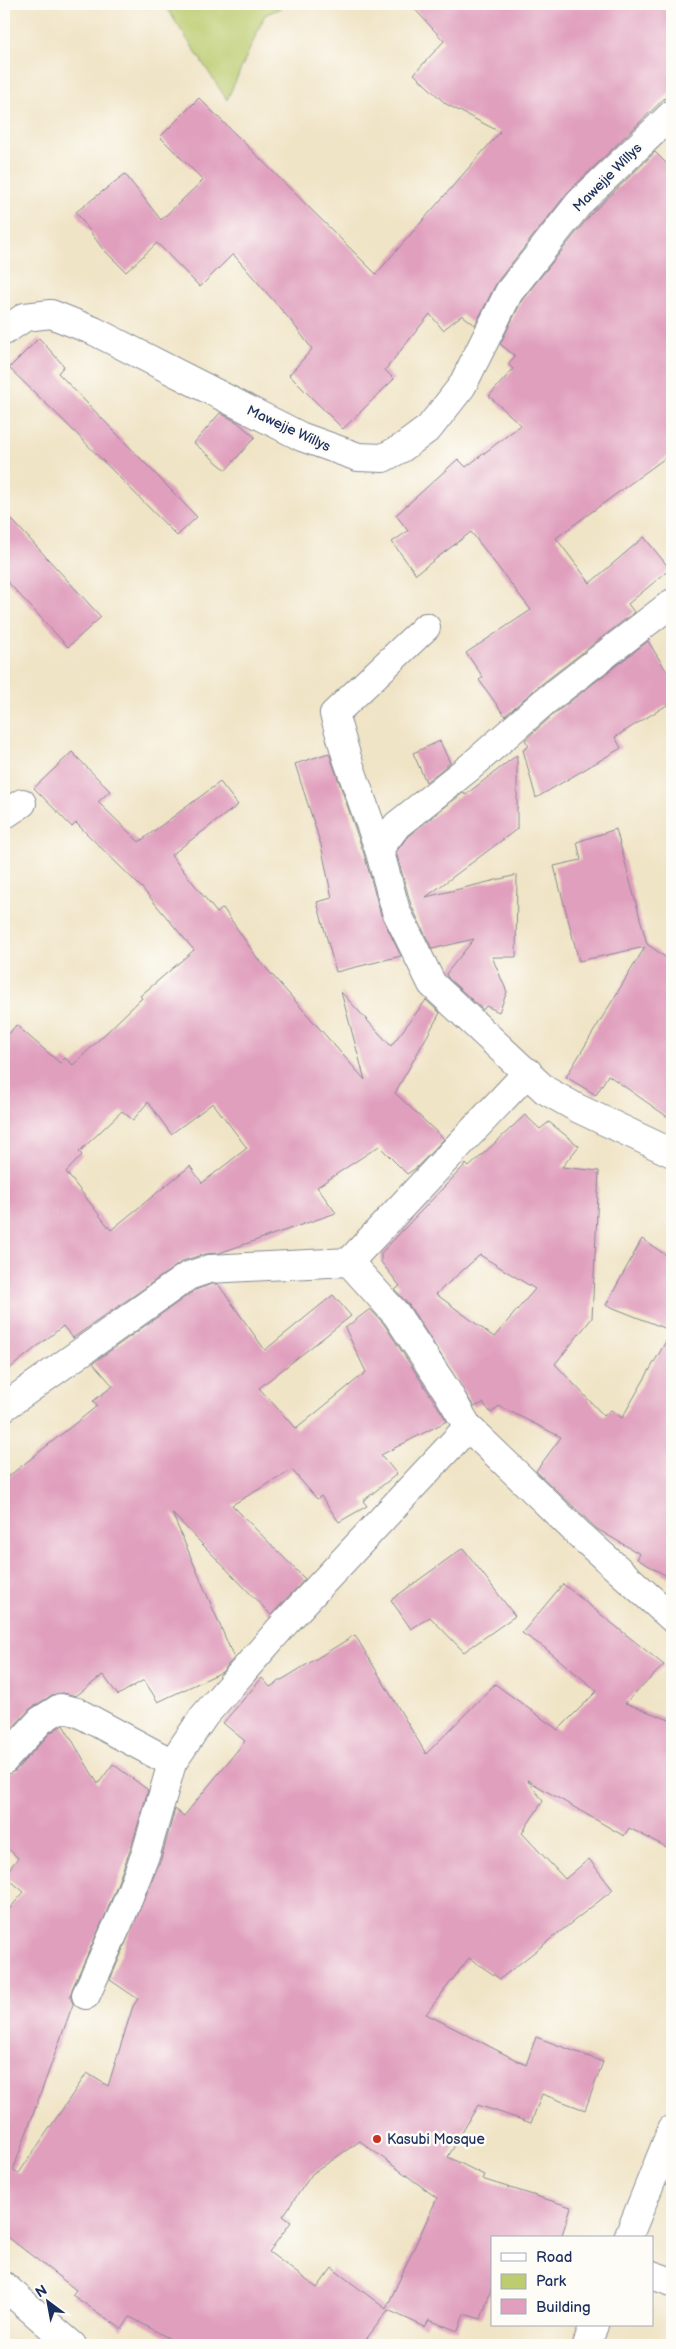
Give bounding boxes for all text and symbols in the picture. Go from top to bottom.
street label: Mawejje Willys [569,139,645,215]
street label: Mawejje Willys [244,402,333,455]
place label: Kasubi Mosque [387,2131,485,2148]
marker: Kasubi Mosque [371,2133,383,2145]
legend [491,2236,654,2326]
text: Road [536,2248,572,2267]
text: Park [536,2272,567,2291]
north arrow [22,2276,72,2326]
text: N [32,2281,50,2301]
text: Building [536,2298,591,2317]

